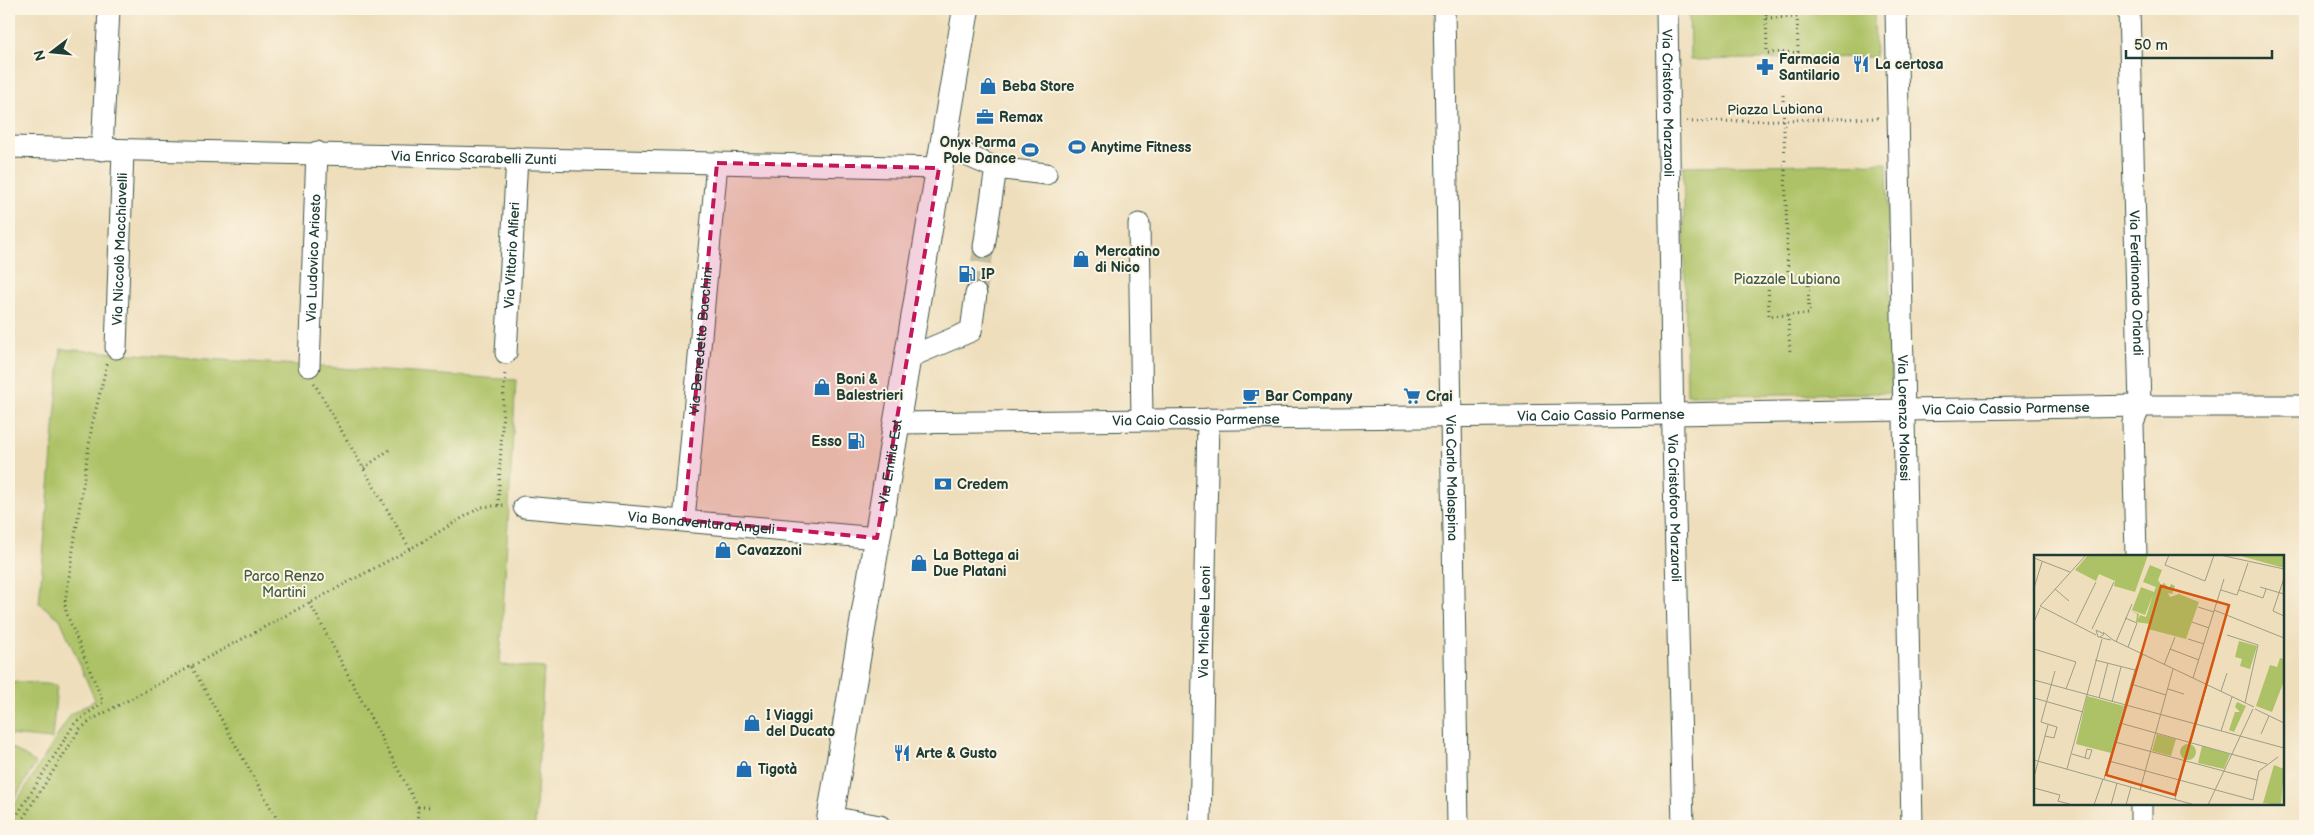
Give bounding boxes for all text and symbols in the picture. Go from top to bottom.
north arrow [28,28,78,78]
scale bar [2126,28,2273,60]
street label: Via Cristoforo Marzaroli [1658,29,1677,177]
text: 50 m [2134,36,2168,55]
text: N [30,48,50,63]
place label: Farmacia Santilario [1779,51,1840,84]
restaurant icon: La certosa [1851,54,1871,74]
place label: La certosa [1875,56,1944,73]
pharmacy icon: Farmacia Santilario [1755,57,1775,77]
shop icon: Beba Store [978,76,998,96]
place label: Beba Store [1002,78,1074,95]
street label: Piazza Lubiana [1727,100,1823,119]
office icon: Remax [975,107,995,127]
place label: Remax [999,109,1044,126]
place label: Onyx Parma Pole Dance [940,134,1016,167]
sports icon: Anytime Fitness [1067,137,1087,157]
place label: Anytime Fitness [1090,139,1192,156]
sports icon: Onyx Parma Pole Dance [1020,140,1040,160]
street label: Via Enrico Scarabelli Zunti [391,148,557,168]
street label: Via Niccolò Macchiavelli [109,172,131,326]
street label: Via Ludovico Ariosto [303,194,324,323]
street label: Via Vittorio Alfieri [501,202,524,309]
street label: Via Ferdinando Orlandi [2126,210,2147,356]
place label: Mercatino di Nico [1095,243,1160,276]
shop icon: Mercatino di Nico [1071,249,1091,269]
fuel station icon: IP [957,264,977,284]
street label: Via Benedetto Bacchini [686,266,716,416]
place label: IP [981,266,995,283]
park label: Piazzale Lubiana [1733,271,1841,288]
street label: Via Lorenzo Molossi [1894,354,1913,481]
place label: Boni & Balestrieri [836,371,903,404]
shop icon: Boni & Balestrieri [812,377,832,397]
cafe icon: Bar Company [1241,386,1261,406]
supermarket icon: Crai [1402,386,1422,406]
place label: Bar Company [1265,388,1353,405]
place label: Crai [1426,388,1453,405]
street label: Via Caio Cassio Parmense [1922,399,2090,419]
street label: Via Caio Cassio Parmense [1517,406,1685,425]
street label: Via Caio Cassio Parmense [1112,411,1280,430]
street label: Via Carlo Malaspina [1442,415,1461,541]
street label: Via Emilia Est [875,417,906,506]
fuel station icon: Esso [846,431,866,451]
place label: Esso [811,433,842,450]
street label: Via Cristoforo Marzaroli [1664,434,1685,582]
bank icon: Credem [933,474,953,494]
place label: Credem [957,476,1008,493]
street label: Via Bonaventura Angeli [627,508,776,538]
shop icon: Cavazzoni [713,540,733,560]
place label: Cavazzoni [737,542,802,559]
place label: La Bottega ai Due Platani [933,547,1019,580]
shop icon: La Bottega ai Due Platani [909,553,929,573]
inset map [2034,555,2284,805]
street label: Via Michele Leoni [1195,566,1214,679]
park label: Parco Renzo Martini [244,568,324,601]
place label: I Viaggi del Ducato [766,707,835,740]
shop icon: I Viaggi del Ducato [742,713,762,733]
restaurant icon: Arte & Gusto [892,743,912,763]
place label: Arte & Gusto [915,745,997,762]
shop icon: Tigotà [734,759,754,779]
place label: Tigotà [758,761,797,778]

